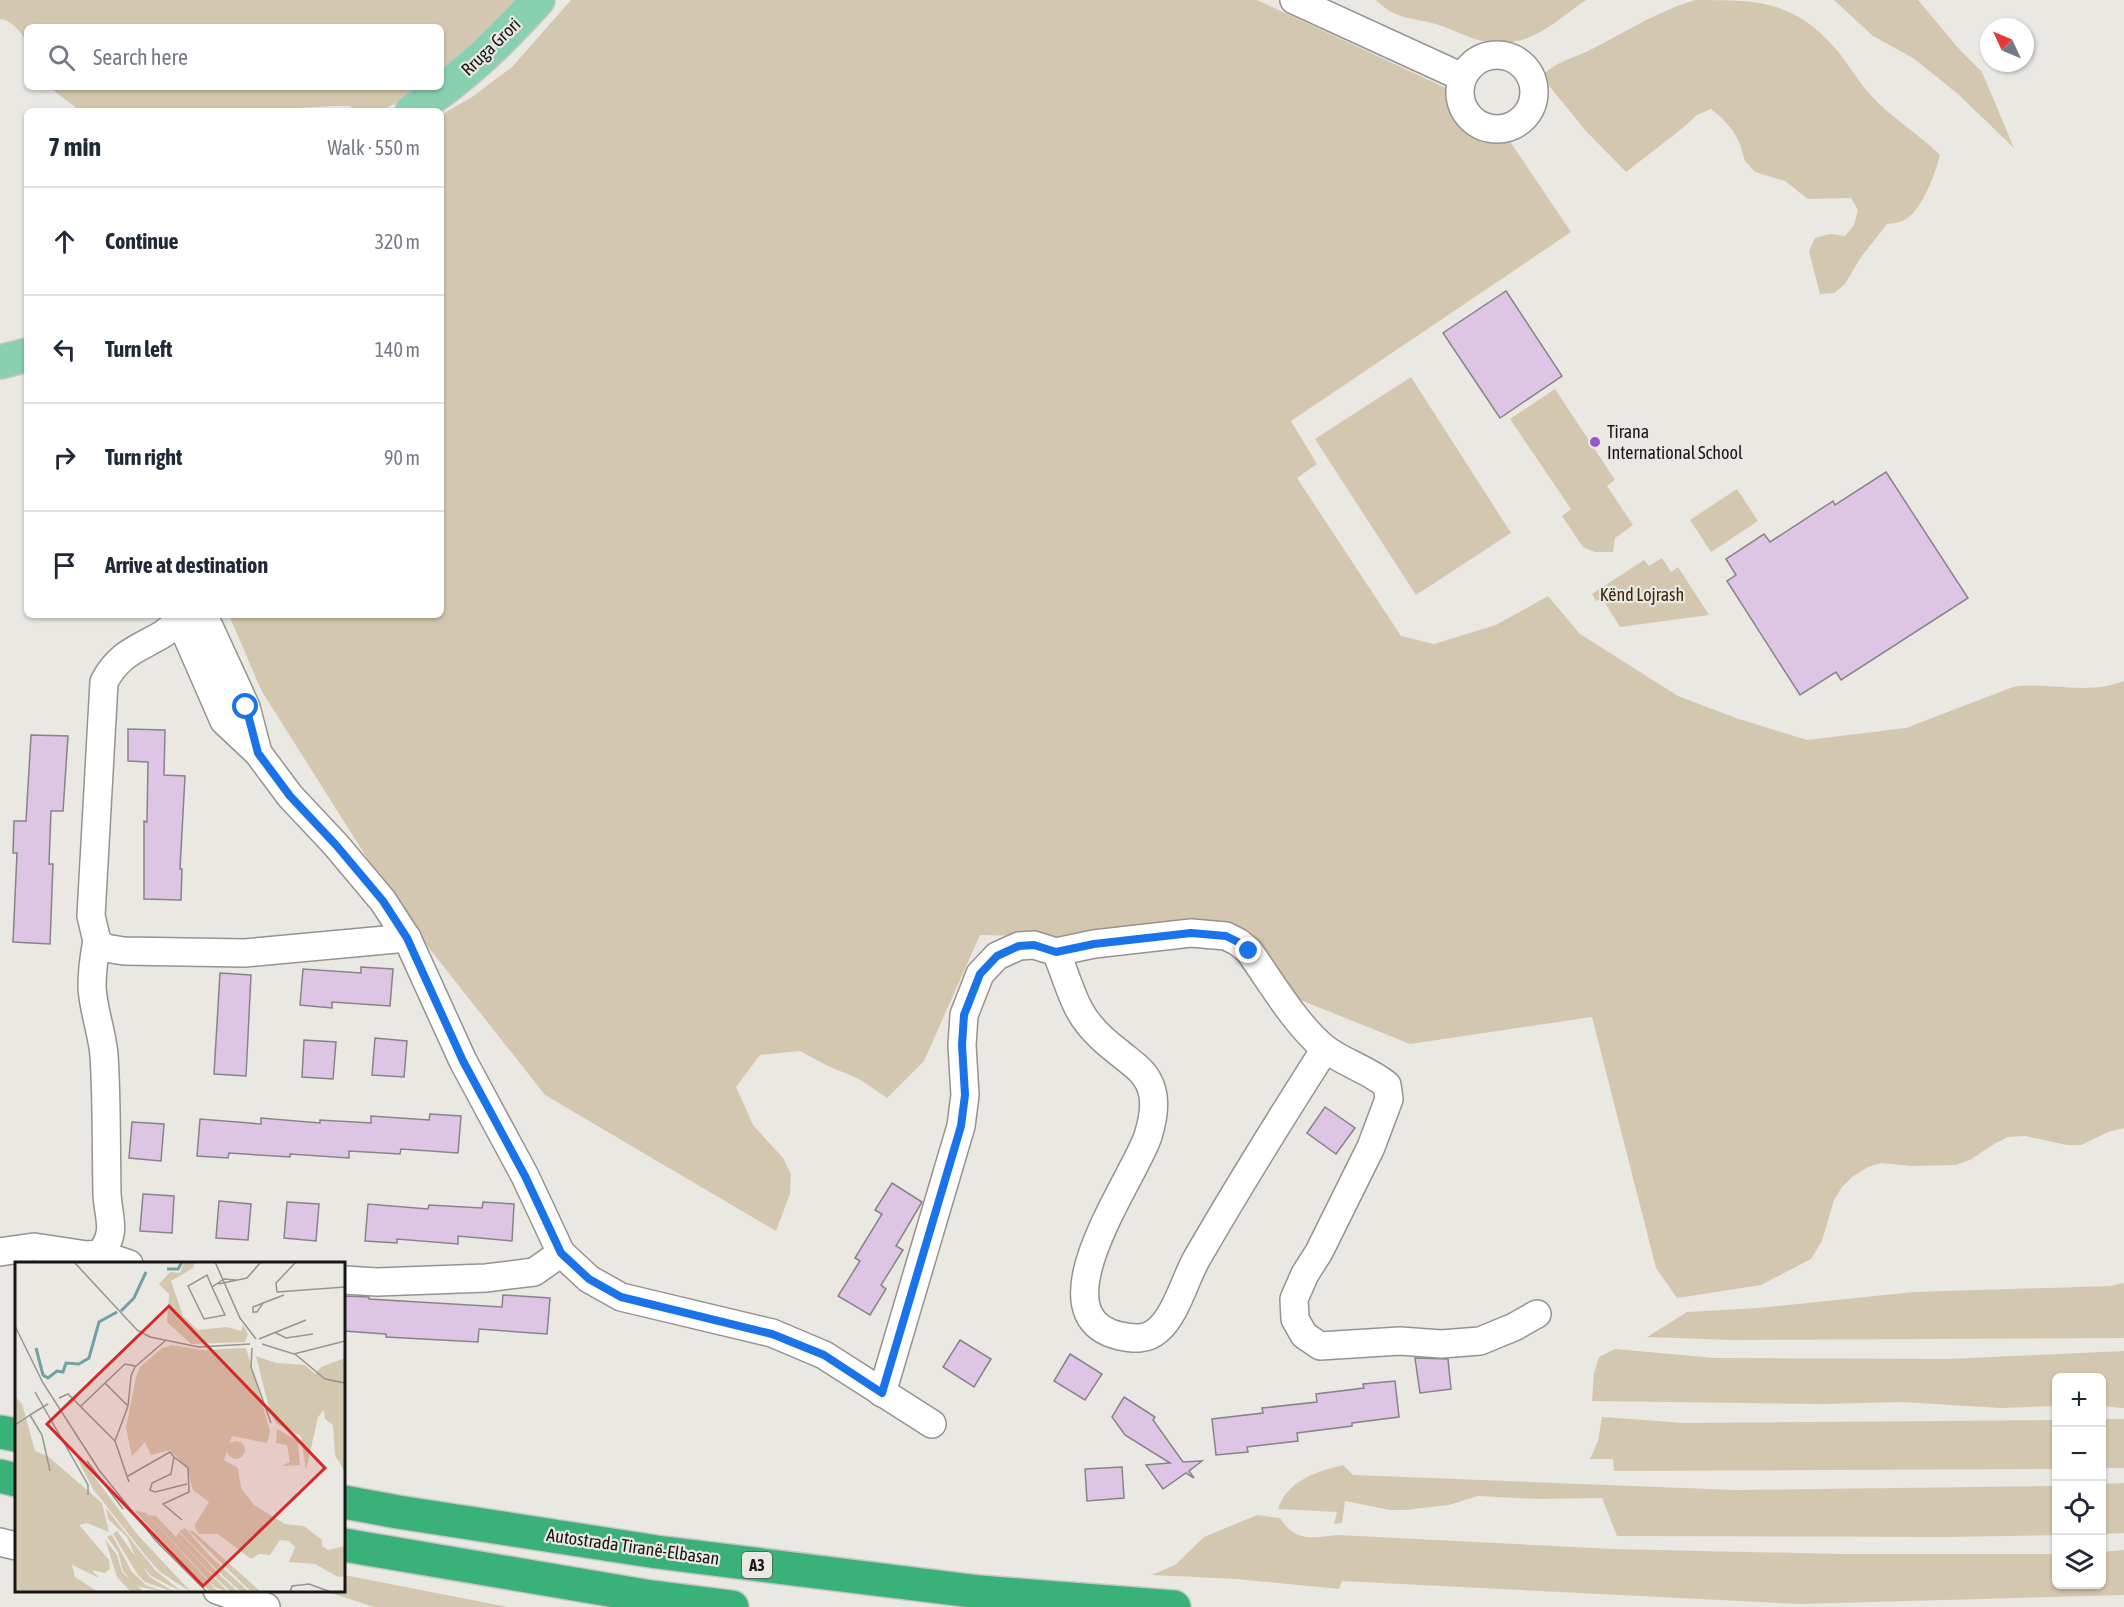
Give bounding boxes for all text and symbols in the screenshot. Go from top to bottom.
street label: Rruga Grori [457,13,525,80]
north arrow [1980,18,2034,72]
search box [24,24,444,90]
icon: search [45,41,78,74]
text: Search here [93,44,188,70]
text: 7 min [48,132,101,162]
text: Walk · 550 m [328,136,420,159]
icon: ahead [48,225,81,258]
text: Continue [105,228,179,254]
text: 320 m [375,230,420,253]
icon: left [48,333,81,366]
text: Turn left [105,336,172,362]
text: 140 m [375,338,420,361]
place label: Tirana International School [1607,421,1743,463]
marker: Tirana International School [1588,435,1602,449]
icon: right [48,441,81,474]
text: Turn right [105,444,182,470]
text: 90 m [384,446,420,469]
icon: arrive [48,549,81,582]
text: Arrive at destination [105,552,268,578]
park label: Kënd Lojrash [1600,584,1684,605]
route start [232,693,258,719]
route end [1235,937,1261,963]
inset map [15,1262,345,1592]
map controls [2052,1373,2106,1589]
button: + [2052,1373,2106,1427]
button: − [2052,1427,2106,1481]
button: locate [2052,1481,2106,1535]
street label: Autostrada Tiranë-Elbasan [545,1524,721,1569]
button: layers [2052,1535,2106,1589]
road number: A3 [742,1552,772,1578]

